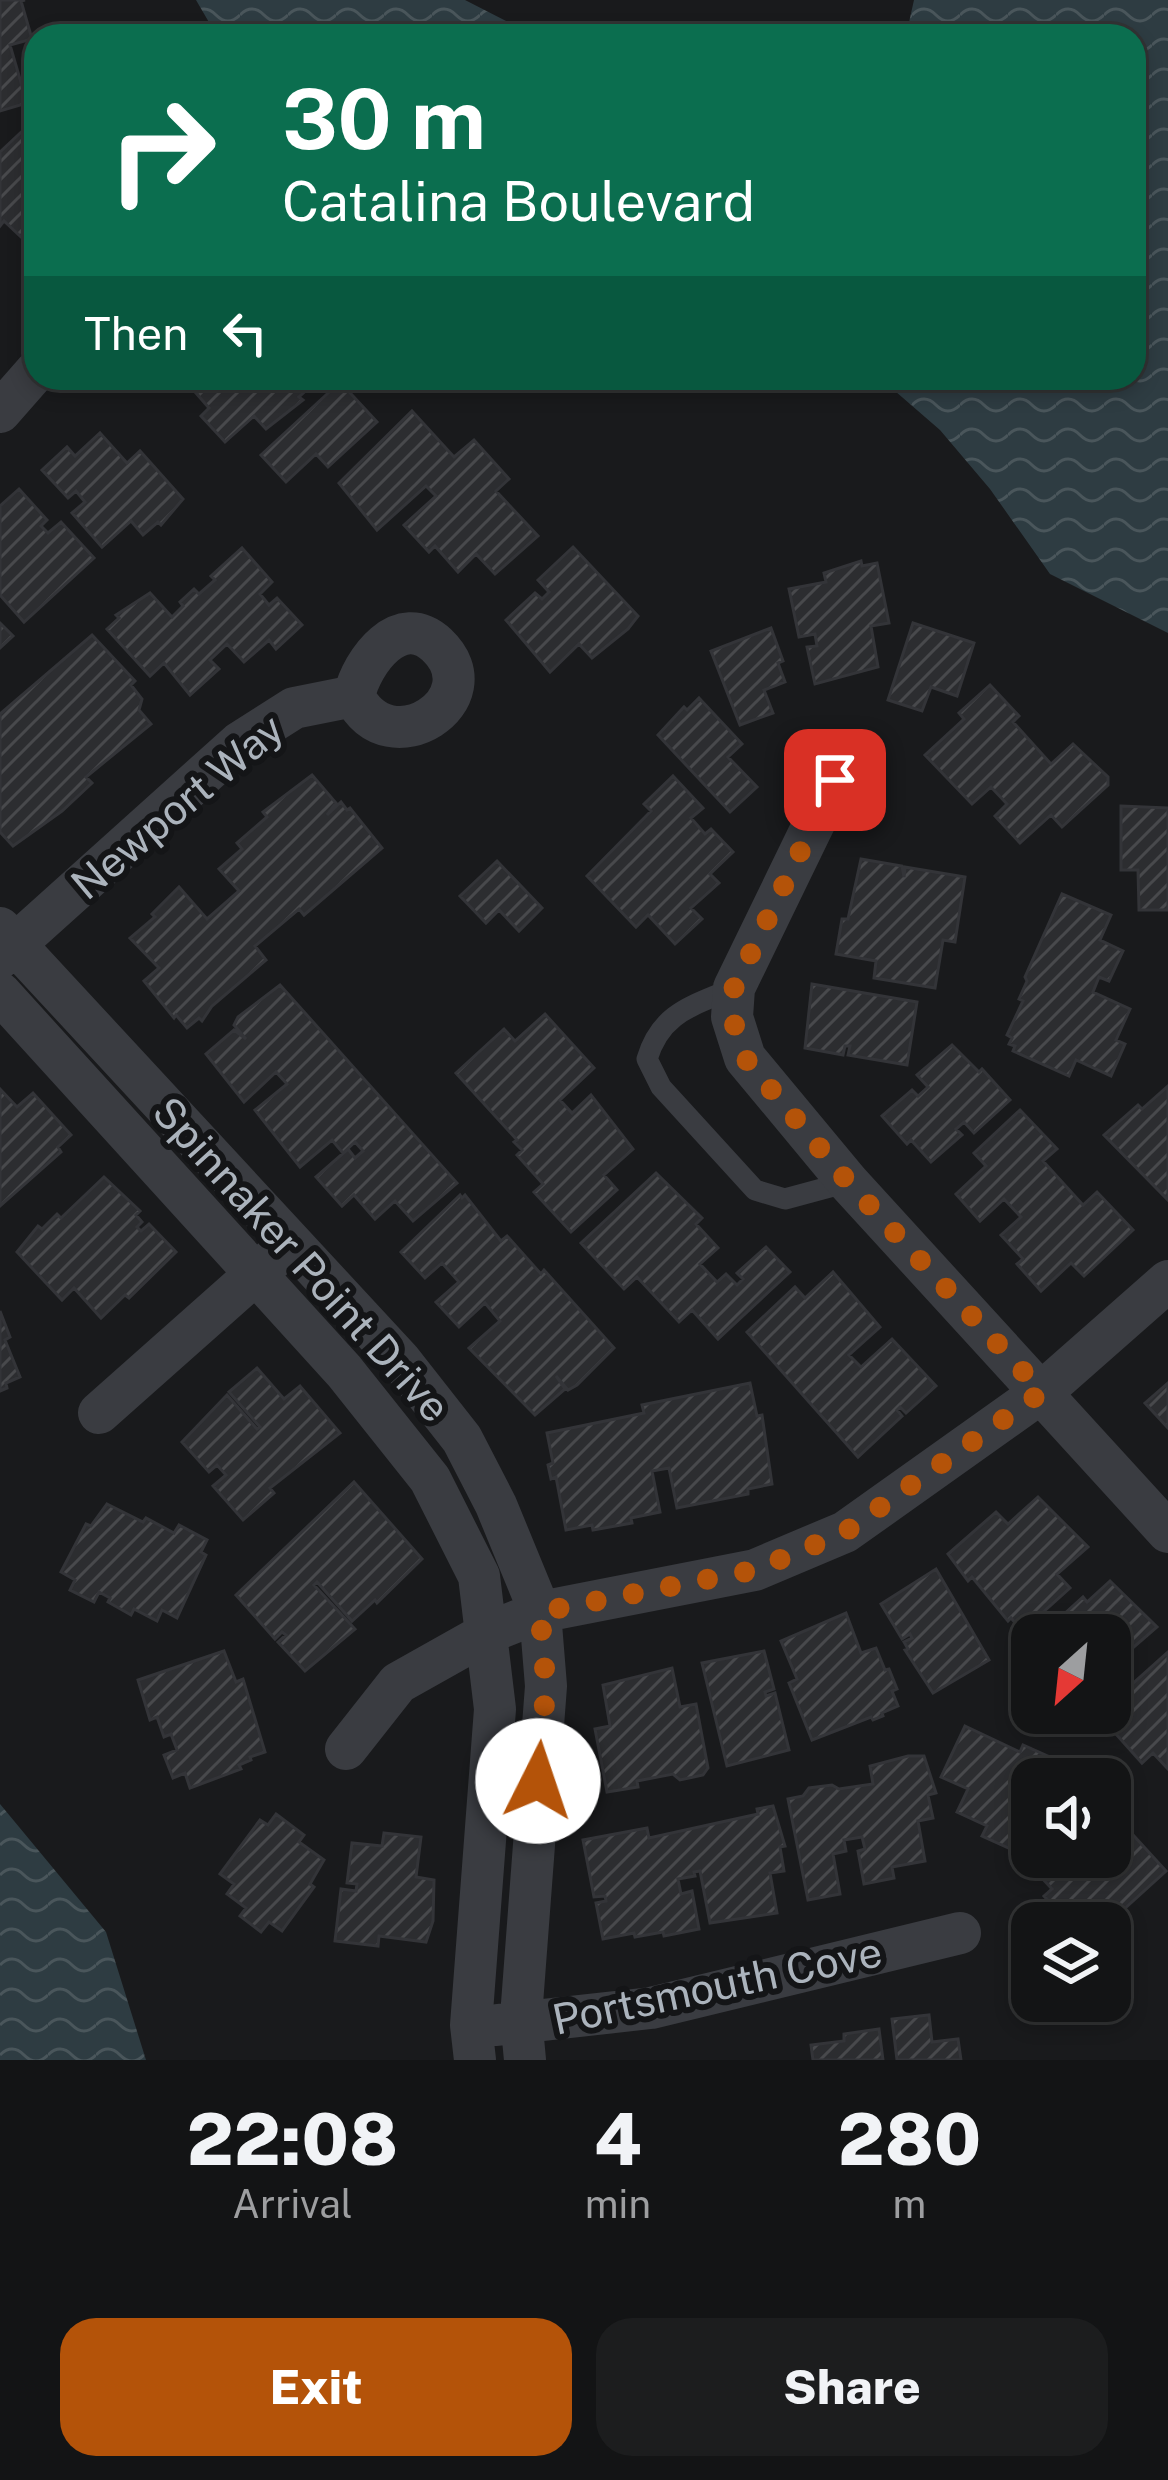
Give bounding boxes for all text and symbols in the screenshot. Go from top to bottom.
text: 30 m [282,69,486,168]
icon: right [84,72,240,228]
text: Catalina Boulevard [282,170,755,233]
icon: left [212,300,278,366]
text: Then [84,307,188,360]
street label: Newport Way [61,703,293,909]
pin [784,729,886,831]
icon: arrive [802,747,868,813]
street label: Spinnaker Point Drive [143,1087,461,1431]
north arrow [1011,1614,1131,1734]
map controls [1011,1614,1131,2022]
position arrow [475,1718,601,1844]
button: sound [1011,1758,1131,1878]
button: layers [1011,1902,1131,2022]
street label: Portsmouth Cove [548,1926,886,2044]
text: 22:08 [187,2097,398,2181]
text: 4 [594,2097,642,2181]
text: 280 [838,2097,981,2181]
text: Arrival [232,2181,353,2227]
text: min [585,2181,651,2227]
text: m [893,2181,926,2227]
button: Exit [60,2318,572,2456]
button: Share [596,2318,1108,2456]

